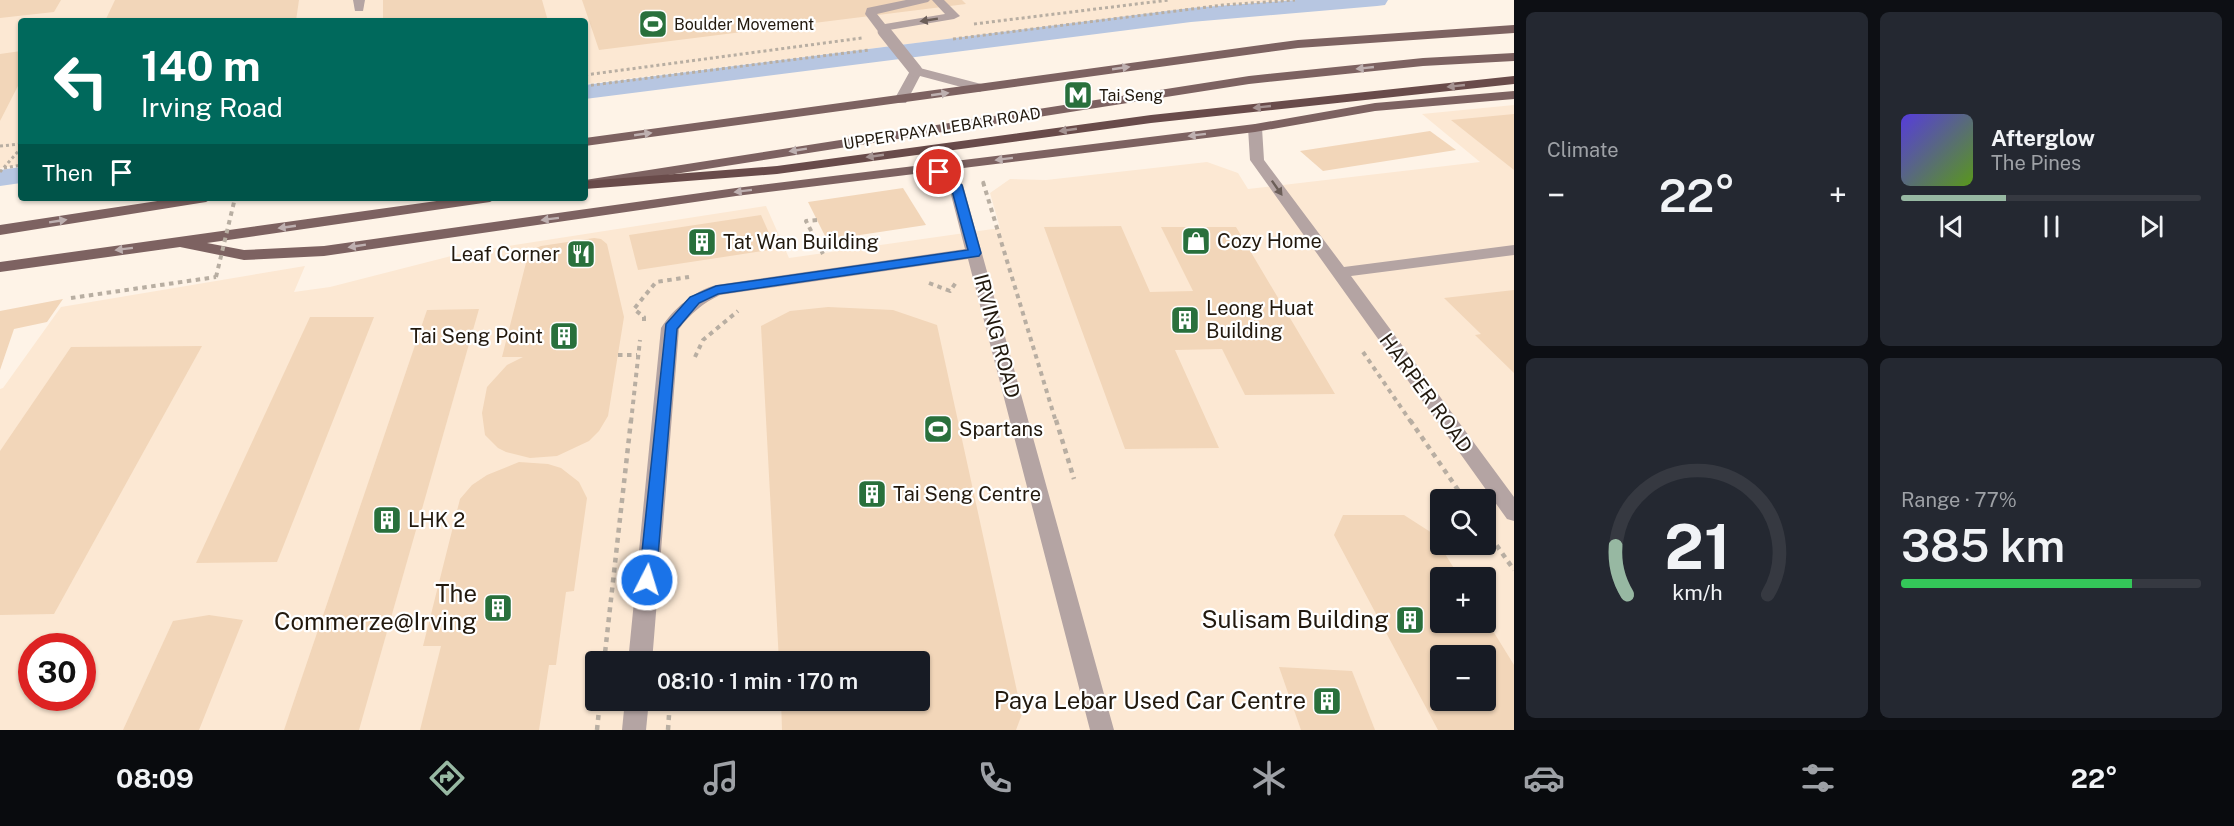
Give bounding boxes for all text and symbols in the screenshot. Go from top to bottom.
sports icon: Boulder Movement [637,8,669,40]
place label: Boulder Movement [674,15,814,34]
one-way arrow [920,16,939,25]
text: 140 m [141,41,261,90]
icon: left [42,42,120,120]
one-way arrow [1356,63,1375,73]
one-way arrow [1112,64,1131,73]
metro station icon: Tai Seng [1062,79,1094,111]
one-way arrow [1446,81,1465,91]
place label: Tai Seng [1099,86,1163,105]
one-way arrow [931,89,950,99]
text: Irving Road [141,91,283,123]
one-way arrow [1252,102,1271,112]
street label: UPPER PAYA LEBAR ROAD [842,103,1042,153]
text: Afterglow [1991,125,2095,151]
one-way arrow [1059,126,1078,135]
one-way arrow [634,130,653,139]
one-way arrow [1188,131,1207,140]
text: Climate [1547,138,1619,162]
one-way arrow [789,146,808,155]
pin [913,146,964,197]
text: The Pines [1991,151,2081,175]
one-way arrow [866,152,885,161]
one-way arrow [994,154,1013,164]
icon: arrive [922,155,955,188]
icon: arrive [105,156,138,189]
text: Then [42,160,93,186]
text: 22° [1659,169,1735,222]
text: − [1547,176,1565,214]
text: + [1829,176,1847,214]
one-way arrow [1271,179,1283,195]
one-way arrow [733,186,752,196]
icon: previous [1935,210,1968,243]
icon: pause [2035,210,2068,243]
icon: next [2135,210,2168,243]
one-way arrow [540,214,559,223]
one-way arrow [48,216,67,225]
one-way arrow [277,222,296,231]
shop icon: Cozy Home [1180,225,1212,257]
building icon: Tat Wan Building [686,226,718,258]
place label: Cozy Home [1217,229,1322,253]
place label: Tat Wan Building [723,230,879,254]
restaurant icon: Leaf Corner [565,238,597,270]
one-way arrow [347,242,366,251]
place label: Leaf Corner [451,242,560,266]
one-way arrow [114,245,133,254]
street label: IRVING ROAD [969,271,1025,401]
place label: Leong Huat Building [1206,296,1314,343]
building icon: Leong Huat Building [1169,304,1201,336]
building icon: Tai Seng Point [548,320,580,352]
place label: Tai Seng Point [410,324,543,348]
street label: HARPER ROAD [1375,328,1477,458]
sports icon: Spartans [922,413,954,445]
place label: Spartans [959,417,1043,441]
building icon: Tai Seng Centre [856,478,888,510]
place label: Tai Seng Centre [893,482,1041,506]
text: Range · 77% [1901,488,2017,512]
map controls [1430,489,1496,711]
button: search [1430,489,1496,555]
building icon: LHK 2 [371,504,403,536]
place label: LHK 2 [408,508,465,532]
text: 21 [1664,510,1730,583]
text: 385 km [1901,519,2065,572]
position arrow [615,548,679,612]
button: + [1430,567,1496,633]
place label: The Commerze@Irving [274,579,477,635]
text: km/h [1672,580,1722,605]
building icon: The Commerze@Irving [482,592,514,624]
building icon: Sulisam Building [1394,604,1426,636]
place label: Sulisam Building [1201,605,1389,633]
speed limit sign: 30 [18,633,96,711]
button: − [1430,645,1496,711]
text: 08:10 · 1 min · 170 m [657,668,858,694]
building icon: Paya Lebar Used Car Centre [1311,685,1343,717]
place label: Paya Lebar Used Car Centre [994,686,1306,714]
icon: directions [426,757,468,799]
icon: music [700,757,742,799]
icon: phone [974,757,1016,799]
icon: climate [1248,757,1290,799]
icon: car [1523,757,1565,799]
icon: filters [1797,757,1839,799]
text: 08:09 [116,762,194,794]
text: 22° [2071,762,2118,794]

